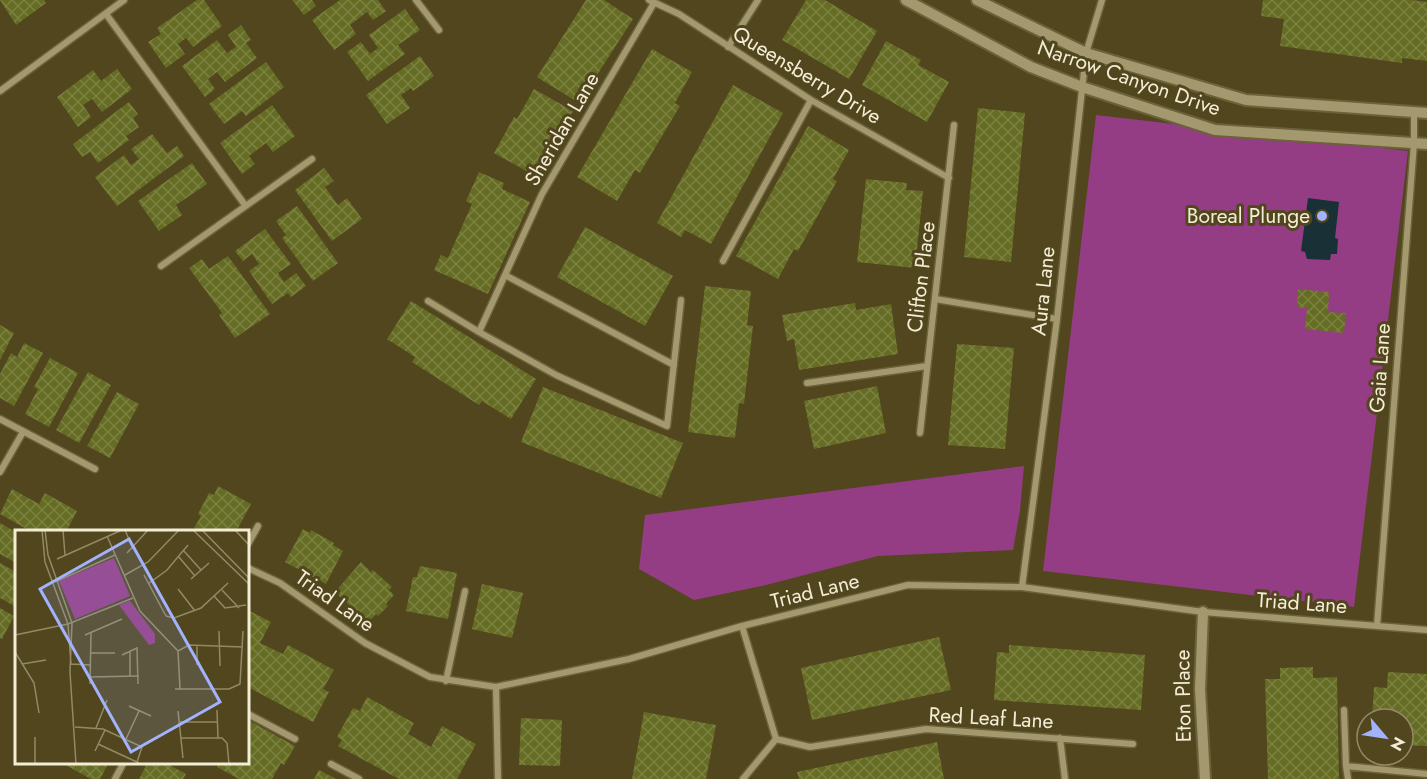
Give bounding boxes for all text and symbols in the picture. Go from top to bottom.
street label: Queensberry Drive [727,19,887,131]
street label: Narrow Canyon Drive [1033,33,1225,123]
street label: Sheridan Lane [517,66,607,191]
place label: Boreal Plunge [1187,201,1310,231]
marker: Boreal Plunge [1315,209,1329,223]
street label: Clifton Place [899,220,943,334]
street label: Aura Lane [1023,245,1063,337]
street label: Gaia Lane [1362,322,1398,414]
inset map [15,530,249,764]
street label: Triad Lane [289,563,381,639]
street label: Triad Lane [767,565,863,617]
street label: Triad Lane [1256,585,1348,621]
street label: Eton Place [1167,649,1199,743]
street label: Red Leaf Lane [928,700,1054,736]
north arrow [1355,707,1415,767]
text: N [1385,733,1411,755]

